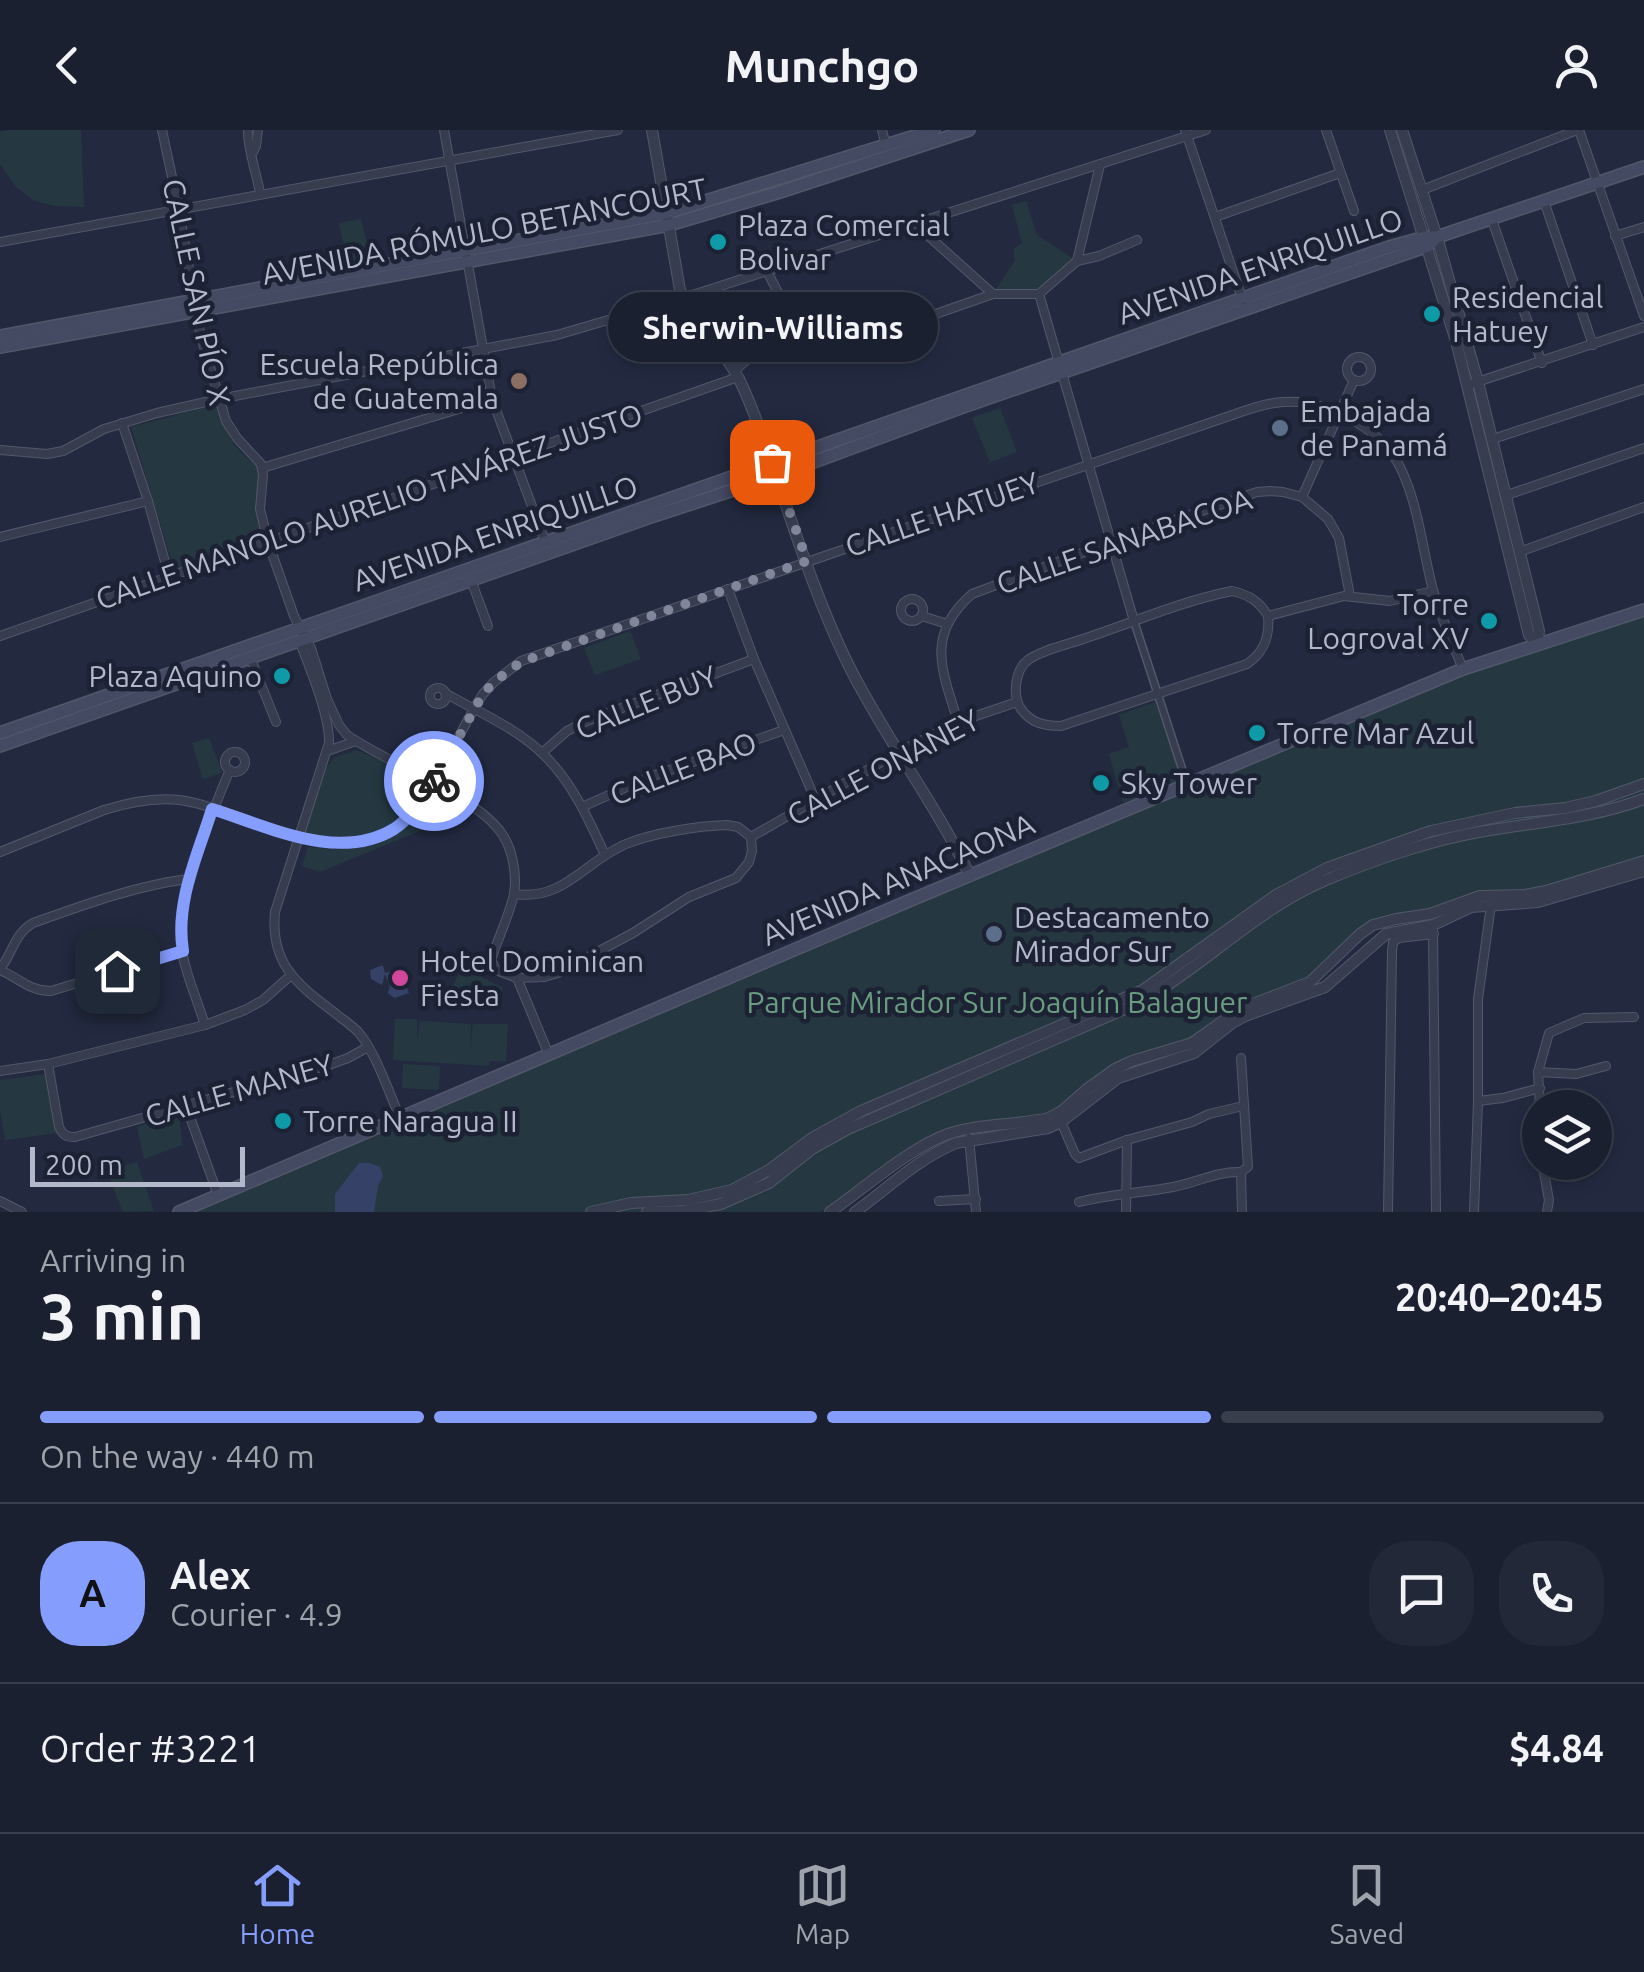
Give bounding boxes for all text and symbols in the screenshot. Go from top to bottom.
icon: back [40,38,95,93]
icon: person [1549,38,1604,93]
text: Munchgo [725,40,919,91]
street label: AVENIDA RÓMULO BETANCOURT [259,171,709,291]
street label: CALLE SAN PÍO X [156,175,239,408]
street label: AVENIDA ENRIQUILLO [1113,201,1407,331]
place label: Plaza Comercial Bolivar [738,208,950,276]
marker: Plaza Comercial Bolivar [707,231,729,253]
place label: Residencial Hatuey [1452,280,1603,348]
callout: Sherwin-Williams [607,292,937,362]
marker: Residencial Hatuey [1421,303,1443,325]
text: Sherwin-Williams [642,309,904,345]
place label: Escuela República de Guatemala [259,347,499,415]
marker: Escuela República de Guatemala [508,370,530,392]
place label: Embajada de Panamá [1300,394,1448,462]
street label: CALLE MANOLO AURELIO TAVÁREZ JUSTO [91,395,647,616]
marker: Embajada de Panamá [1269,417,1291,439]
pin [730,420,815,505]
icon: bag [745,435,800,490]
street label: CALLE HATUEY [841,465,1044,563]
street label: AVENIDA ENRIQUILLO [348,468,642,598]
street label: CALLE SANABACOA [992,481,1257,601]
place label: Torre Logroval XV [1307,587,1469,655]
marker: Torre Logroval XV [1478,610,1500,632]
street label: CALLE BUY [570,658,722,746]
place label: Plaza Aquino [89,659,262,693]
marker: Plaza Aquino [271,665,293,687]
street label: CALLE ONANEY [781,702,985,832]
place label: Torre Mar Azul [1277,716,1475,750]
marker: Torre Mar Azul [1246,722,1268,744]
street label: CALLE BAO [605,724,761,812]
courier [384,731,484,831]
icon: bike [407,754,462,809]
place label: Sky Tower [1121,766,1258,800]
marker: Sky Tower [1090,772,1112,794]
street label: AVENIDA ANACAONA [757,806,1040,952]
place label: Destacamento Mirador Sur [1014,900,1210,968]
marker: Destacamento Mirador Sur [983,923,1005,945]
pin [75,929,160,1014]
icon: home [90,944,145,999]
place label: Hotel Dominican Fiesta [420,944,644,1012]
marker: Hotel Dominican Fiesta [389,967,411,989]
park label: Parque Mirador Sur Joaquín Balaguer [747,985,1248,1019]
street label: CALLE MANEY [141,1047,338,1133]
map controls [1522,1090,1612,1180]
button: layers [1522,1090,1612,1180]
place label: Torre Naragua II [303,1104,518,1138]
marker: Torre Naragua II [272,1110,294,1132]
scale bar [30,1142,245,1186]
text: 200 m [45,1149,123,1180]
text: Arriving in [40,1242,186,1278]
text: 20:40–20:45 [1395,1276,1604,1318]
text: 3 min [40,1279,204,1352]
text: On the way · 440 m [40,1438,315,1474]
button: chat [1369,1541,1474,1646]
button: phone [1499,1541,1604,1646]
text: Alex [170,1554,251,1596]
text: A [79,1572,106,1614]
text: Courier · 4.9 [170,1596,343,1632]
text: Order #3221 [40,1727,261,1769]
text: $4.84 [1509,1727,1604,1769]
tab: Home [240,1858,315,1949]
tab: Map [795,1858,850,1949]
tab: Saved [1330,1858,1404,1949]

